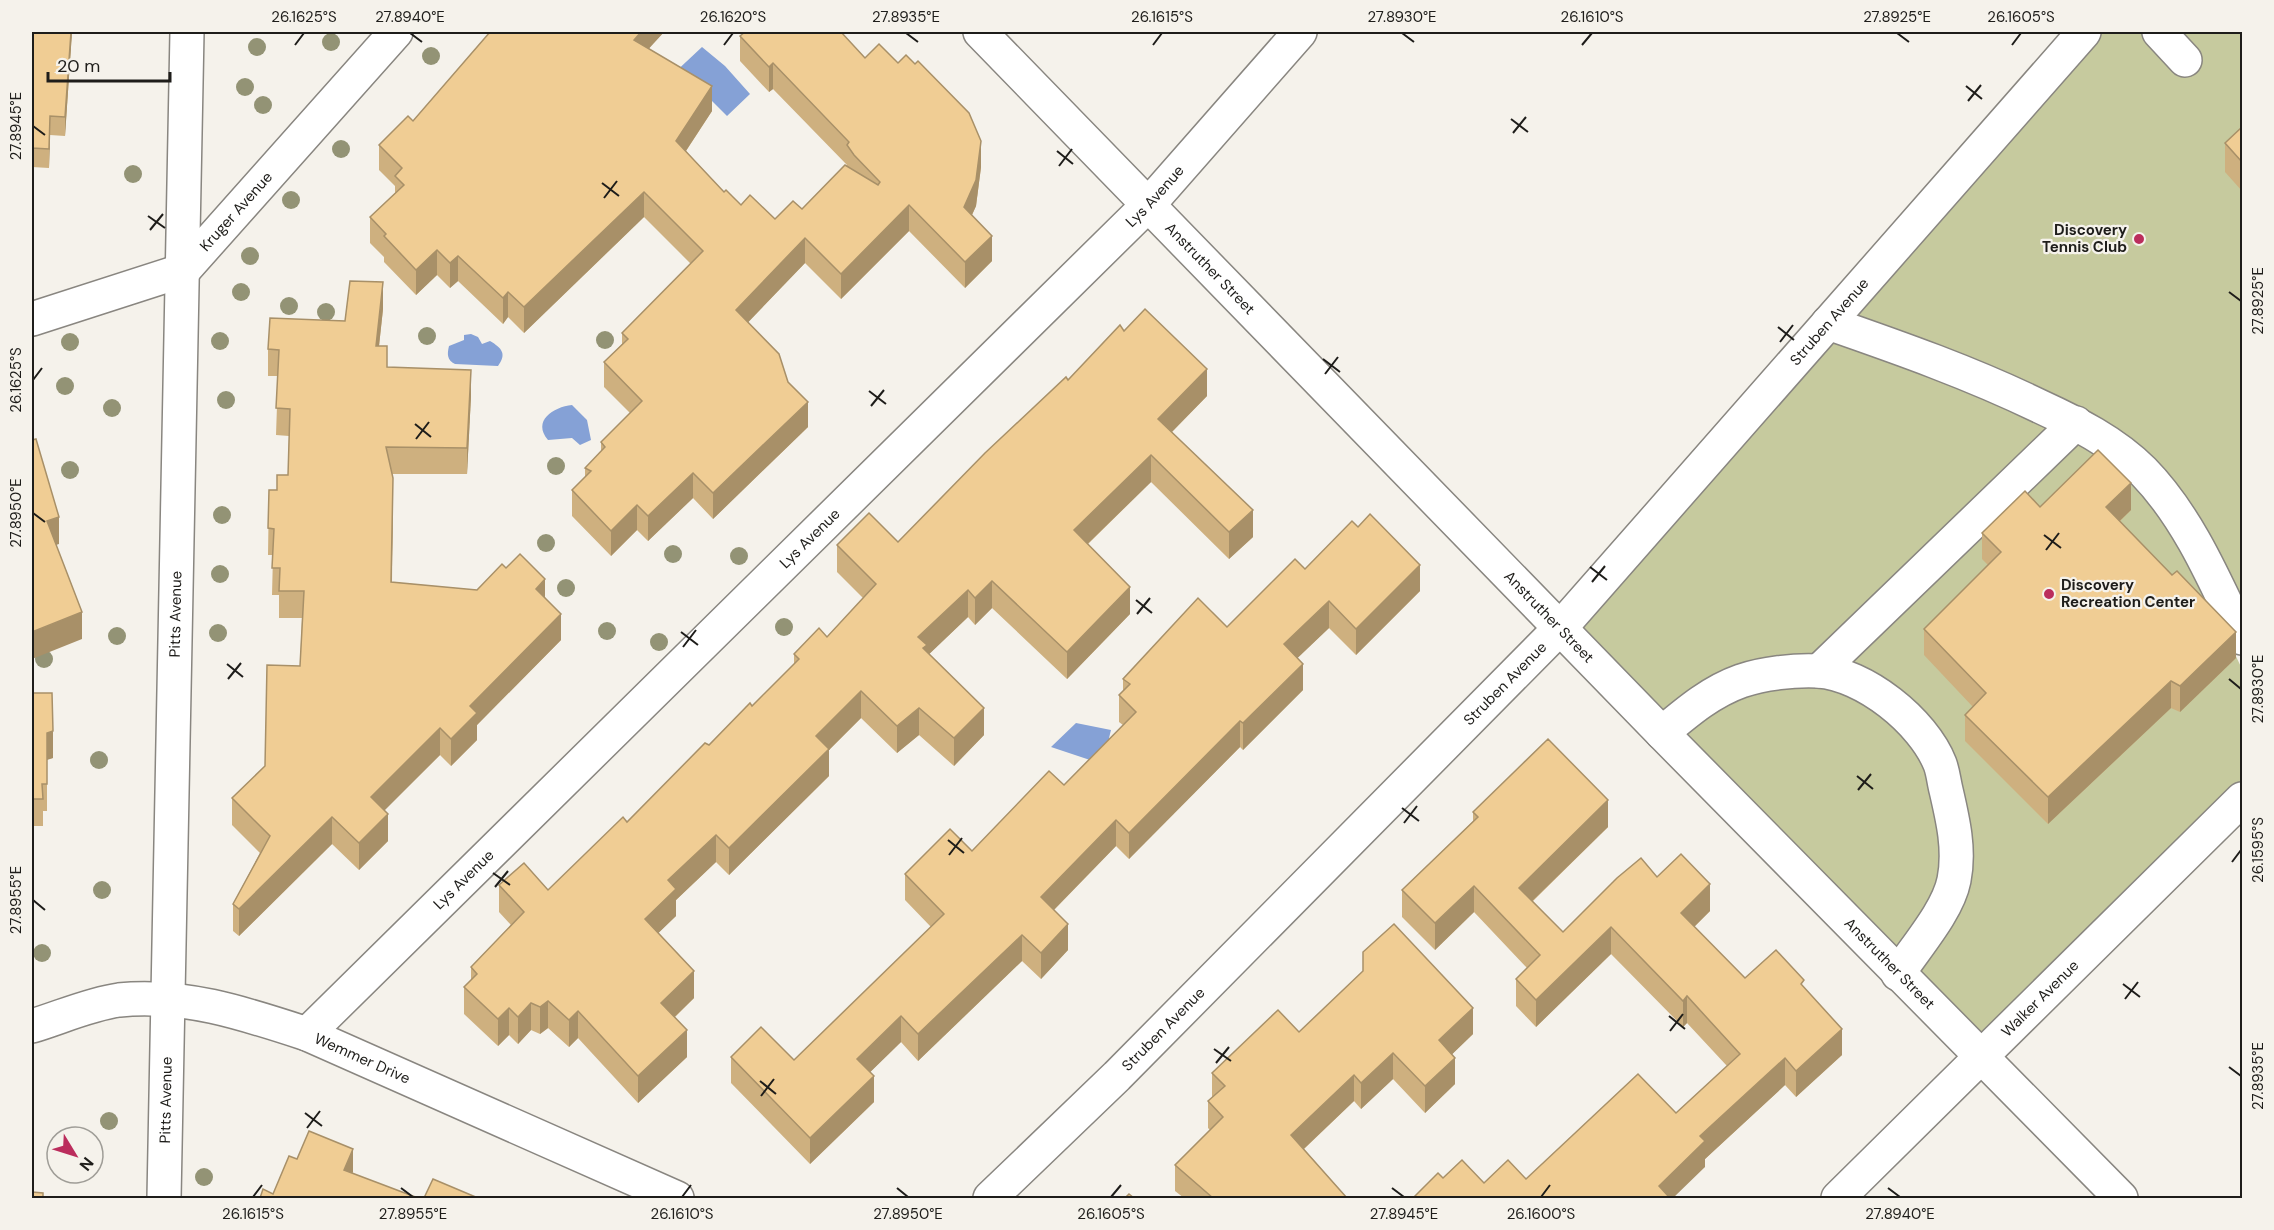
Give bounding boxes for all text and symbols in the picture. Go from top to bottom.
text: 26.1625°S [271,7,337,27]
text: 27.8940°E [375,7,445,27]
text: 26.1620°S [700,7,767,27]
text: 27.8935°E [872,7,940,27]
text: 26.1615°S [1131,7,1193,27]
text: 27.8930°E [1367,7,1437,27]
text: 26.1610°S [1561,7,1624,27]
text: 27.8925°E [1863,7,1931,27]
text: 26.1605°S [1987,7,2055,27]
scale bar [48,45,170,83]
text: 20 m [57,54,100,78]
text: 27.8945°E [6,92,26,160]
street label: Lys Avenue [1121,161,1188,232]
street label: Kruger Avenue [195,167,277,256]
street label: Anstruther Street [1161,218,1260,319]
place label: Discovery Tennis Club [2042,220,2127,257]
marker: Discovery Tennis Club [2132,232,2146,246]
text: 27.8925°E [2248,267,2268,335]
street label: Struben Avenue [1785,274,1873,370]
text: 26.1625°S [6,347,26,413]
text: 27.8950°E [6,478,26,548]
street label: Lys Avenue [775,504,844,573]
street label: Anstruther Street [1500,567,1598,667]
street label: Pitts Avenue [165,571,186,658]
place label: Discovery Recreation Center [2061,575,2195,612]
marker: Discovery Recreation Center [2042,587,2056,601]
street label: Struben Avenue [1459,637,1551,730]
text: 27.8930°E [2248,654,2268,724]
text: 26.1595°S [2248,817,2268,883]
street label: Lys Avenue [429,845,498,914]
text: 27.8955°E [6,866,26,934]
street label: Anstruther Street [1840,913,1939,1014]
street label: Walker Avenue [1997,956,2083,1041]
street label: Struben Avenue [1117,983,1209,1075]
street label: Wemmer Drive [311,1029,413,1088]
text: 27.8935°E [2248,1042,2268,1110]
street label: Pitts Avenue [155,1057,177,1144]
north arrow [45,1125,105,1185]
text: N [75,1153,98,1175]
text: 26.1615°S [222,1204,284,1224]
text: 27.8955°E [379,1204,447,1224]
text: 26.1610°S [651,1204,714,1224]
text: 27.8950°E [873,1204,943,1224]
text: 26.1605°S [1077,1204,1145,1224]
text: 27.8945°E [1370,1204,1438,1224]
text: 26.1600°S [1507,1204,1576,1224]
text: 27.8940°E [1865,1204,1935,1224]

